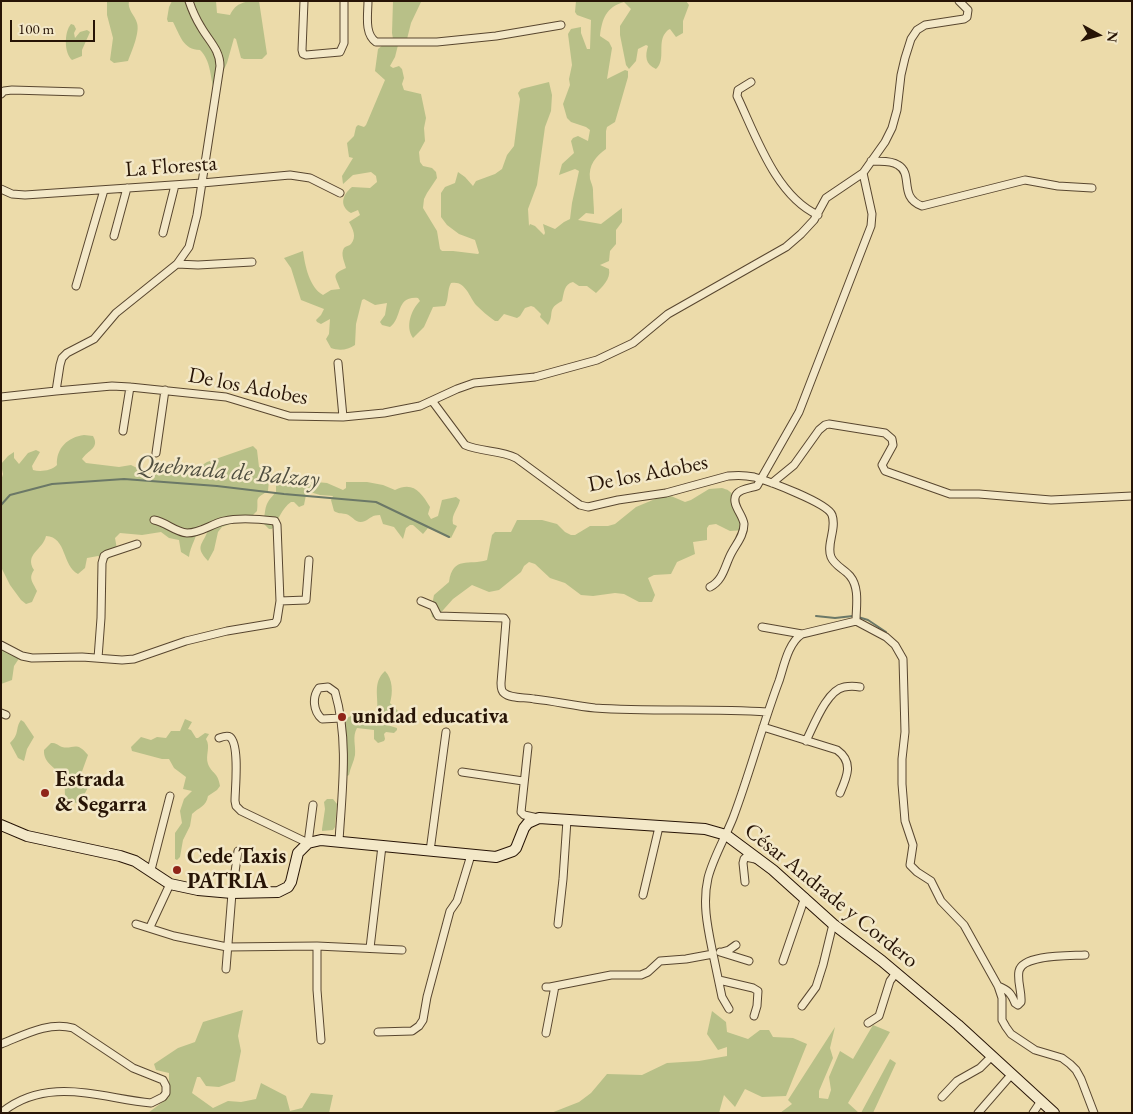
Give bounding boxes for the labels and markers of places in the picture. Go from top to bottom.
place label: unidad educativa [352,704,508,730]
marker: unidad educativa [336,711,348,723]
place label: Estrada & Segarra [55,767,147,818]
marker: Estrada & Segarra [39,787,51,799]
place label: Cede Taxis PATRIA [187,844,286,896]
marker: Cede Taxis PATRIA [171,864,183,876]

